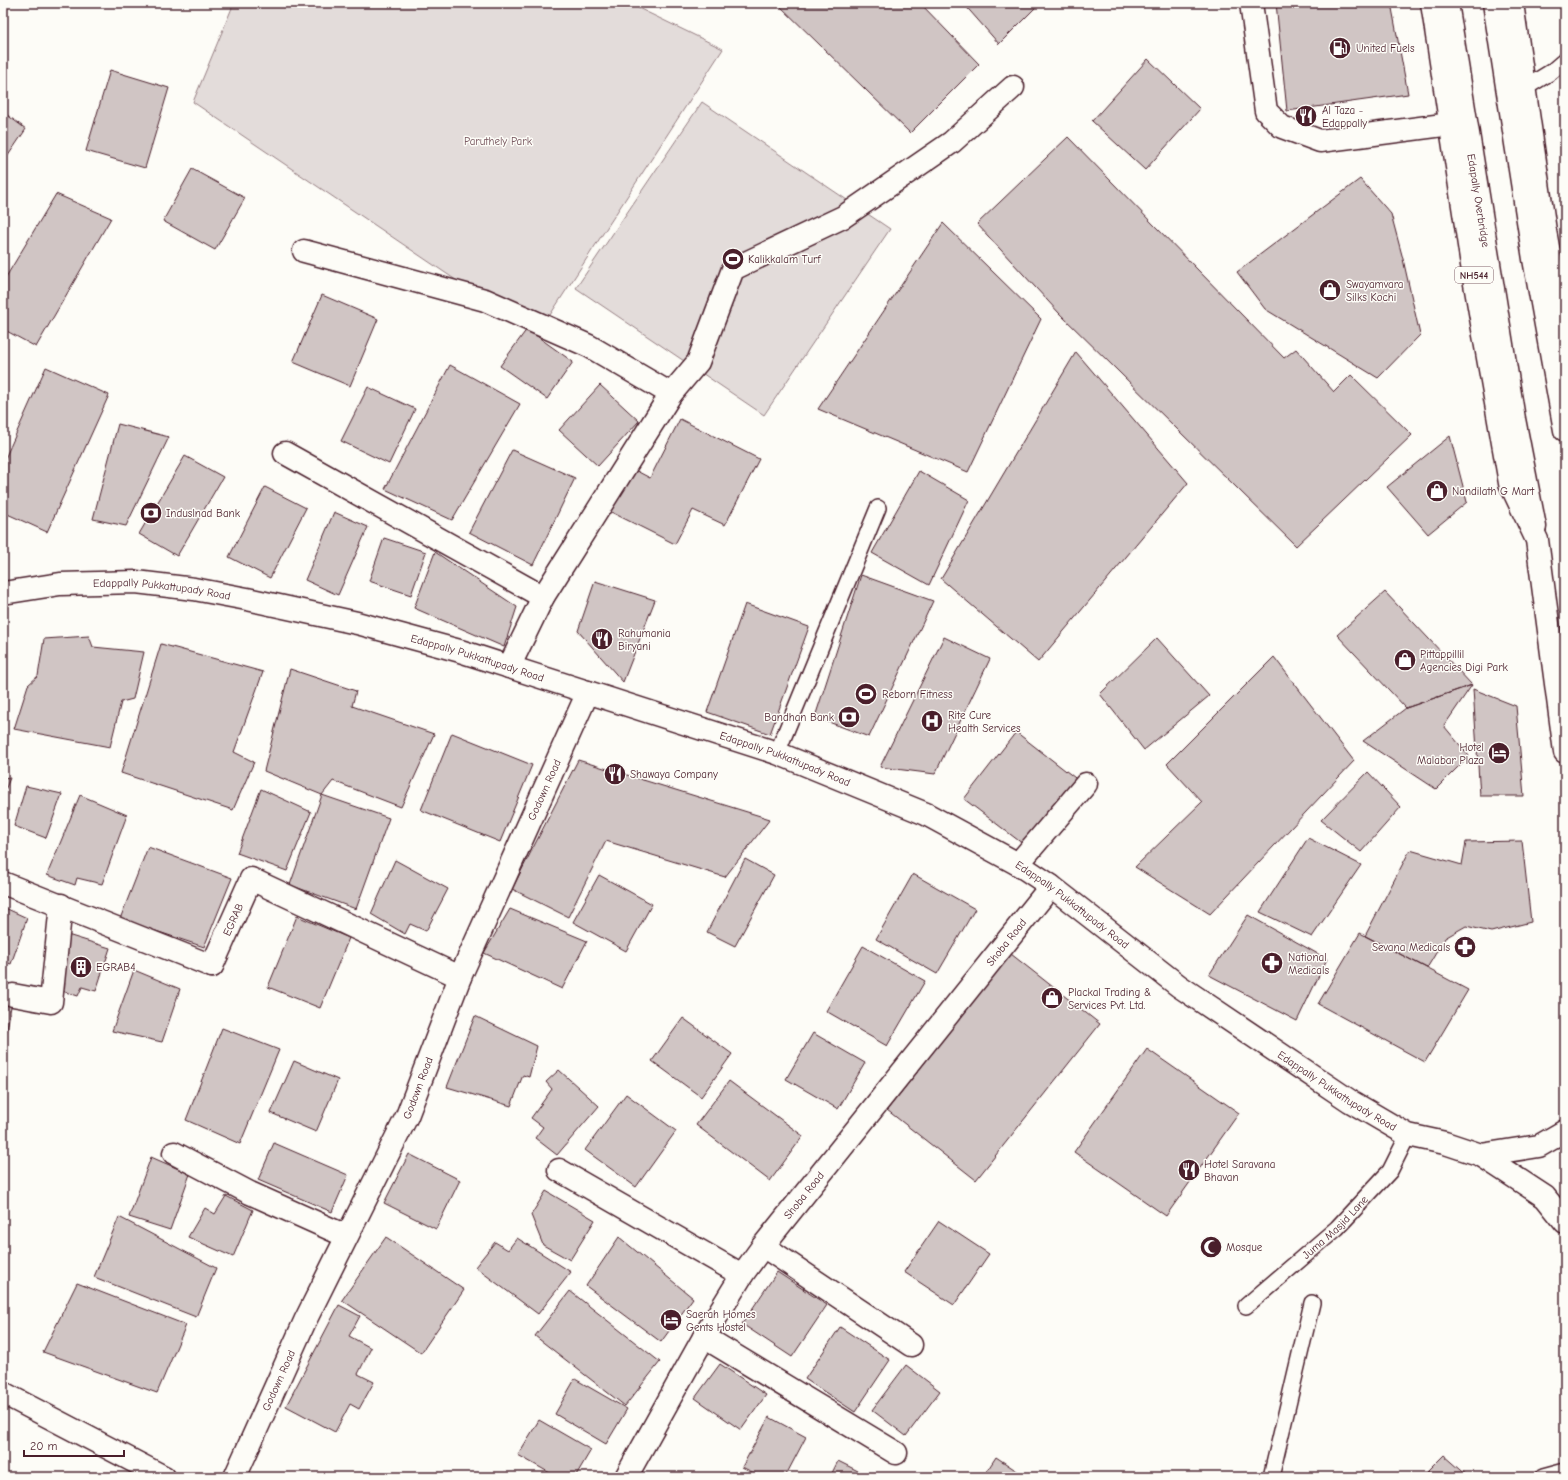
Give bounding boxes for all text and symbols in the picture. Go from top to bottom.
fuel station icon: United Fuels [1327,35,1353,61]
place label: United Fuels [1356,42,1415,55]
restaurant icon: Al Taza - Edappally [1293,103,1319,129]
place label: Al Taza - Edappally [1322,104,1367,130]
park label: Paruthely Park [464,135,533,148]
street label: Edapally Overbridge [1464,153,1492,249]
sports icon: Kalikkalam Turf [720,246,746,272]
place label: Kalikkalam Turf [748,253,821,266]
road number: NH544 [1455,267,1493,283]
shop icon: Swayamvara Silks Kochi [1317,277,1343,303]
place label: Swayamvara Silks Kochi [1346,278,1404,304]
shop icon: Nandilath G Mart [1424,478,1450,504]
place label: Nandilath G Mart [1452,485,1535,498]
bank icon: Induslnad Bank [138,500,164,526]
place label: Induslnad Bank [166,507,241,520]
street label: Edappally Pukkattupady Road [93,576,232,603]
restaurant icon: Rahumania Biryani [589,626,615,652]
place label: Rahumania Biryani [618,627,671,653]
street label: Edappally Pukkattupady Road [409,632,546,685]
shop icon: Pittappillil Agencies Digi Park [1392,647,1418,673]
place label: Pittappillil Agencies Digi Park [1420,648,1509,674]
sports icon: Reborn Fitness [853,681,879,707]
place label: Reborn Fitness [882,688,953,701]
bank icon: Bandhan Bank [836,704,862,730]
hospital icon: Rite Cure Health Services [919,708,945,734]
place label: Rite Cure Health Services [948,709,1021,735]
place label: Bandhan Bank [764,711,835,724]
street label: Edappally Pukkattupady Road [718,729,852,789]
hotel icon: Hotel Malabar Plaza [1486,740,1512,766]
place label: Hotel Malabar Plaza [1417,741,1484,767]
street label: Godown Road [525,757,564,822]
restaurant icon: Shawaya Company [602,761,628,787]
place label: Shawaya Company [630,768,718,781]
street label: Edappally Pukkattupady Road [1013,858,1132,952]
street label: EGRAB [220,901,246,938]
street label: Shoba Road [984,916,1029,969]
pharmacy icon: Sevana Medicals [1452,934,1478,960]
place label: Sevana Medicals [1372,941,1450,954]
pharmacy icon: National Medicals [1259,950,1285,976]
place label: National Medicals [1288,951,1329,977]
building icon: EGRAB4 [68,954,94,980]
place label: EGRAB4 [96,961,136,974]
shop icon: Plackal Trading & Services Pvt. Ltd. [1039,985,1065,1011]
place label: Plackal Trading & Services Pvt. Ltd. [1068,986,1151,1012]
street label: Edappally Pukkattupady Road [1275,1048,1399,1134]
street label: Godown Road [400,1055,436,1121]
restaurant icon: Hotel Saravana Bhavan [1176,1157,1202,1183]
place label: Hotel Saravana Bhavan [1204,1158,1276,1184]
street label: Shoba Road [781,1169,827,1222]
street label: Juma Masjid Lane [1300,1193,1371,1262]
mosque icon: Mosque [1198,1234,1224,1260]
place label: Mosque [1226,1241,1263,1254]
hotel icon: Saerah Homes Gents Hostel [658,1307,684,1333]
place label: Saerah Homes Gents Hostel [686,1308,756,1334]
street label: Godown Road [260,1348,298,1413]
scale bar [24,1432,124,1458]
text: 20 m [30,1439,58,1453]

